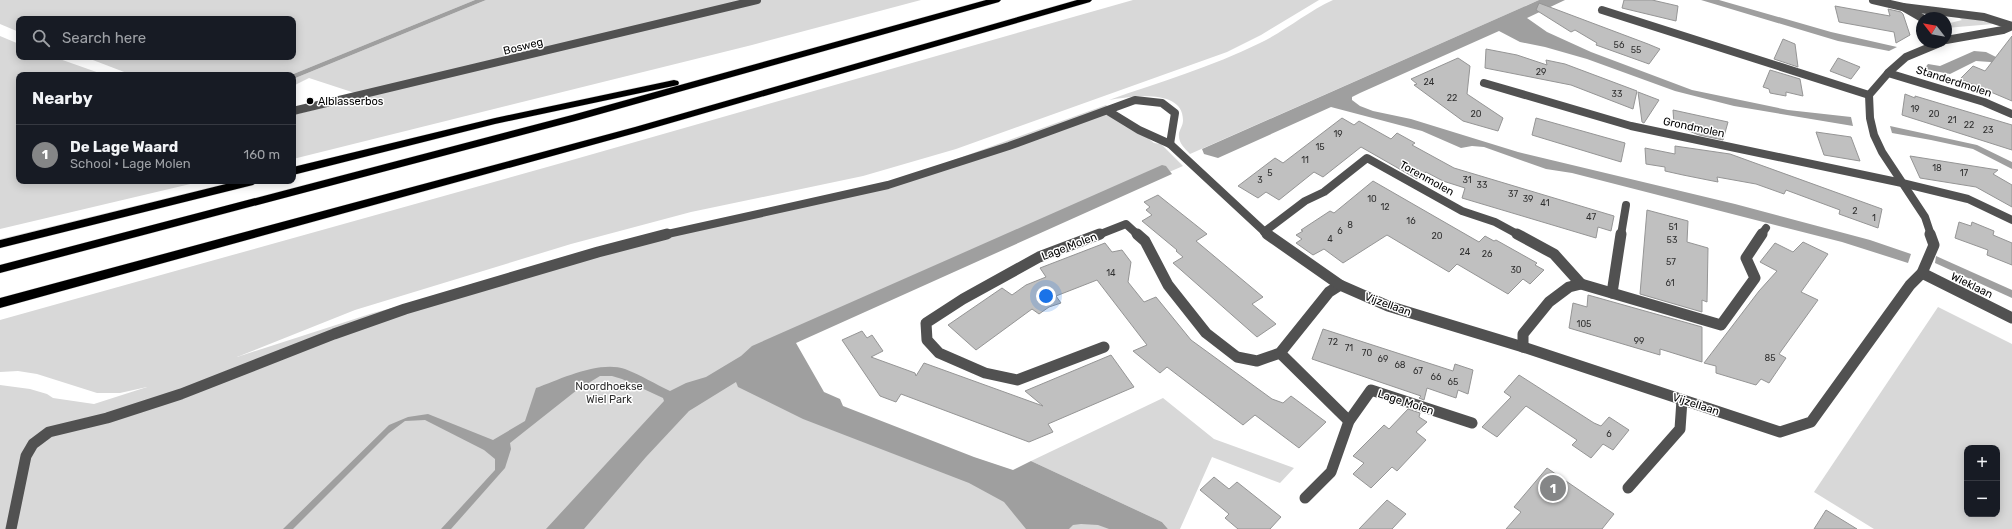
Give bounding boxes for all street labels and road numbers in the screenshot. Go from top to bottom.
street label: Bosweg [502,35,544,58]
street label: Standerdmolen [1914,63,1993,100]
street label: Grondmolen [1662,115,1726,140]
street label: Torenmolen [1397,158,1456,199]
street label: Lage Molen [1040,230,1099,263]
street label: Wieklaan [1949,270,1995,301]
street label: Vijzellaan [1363,290,1413,319]
street label: Lage Molen [1376,387,1436,418]
street label: Vijzellaan [1671,391,1721,418]

